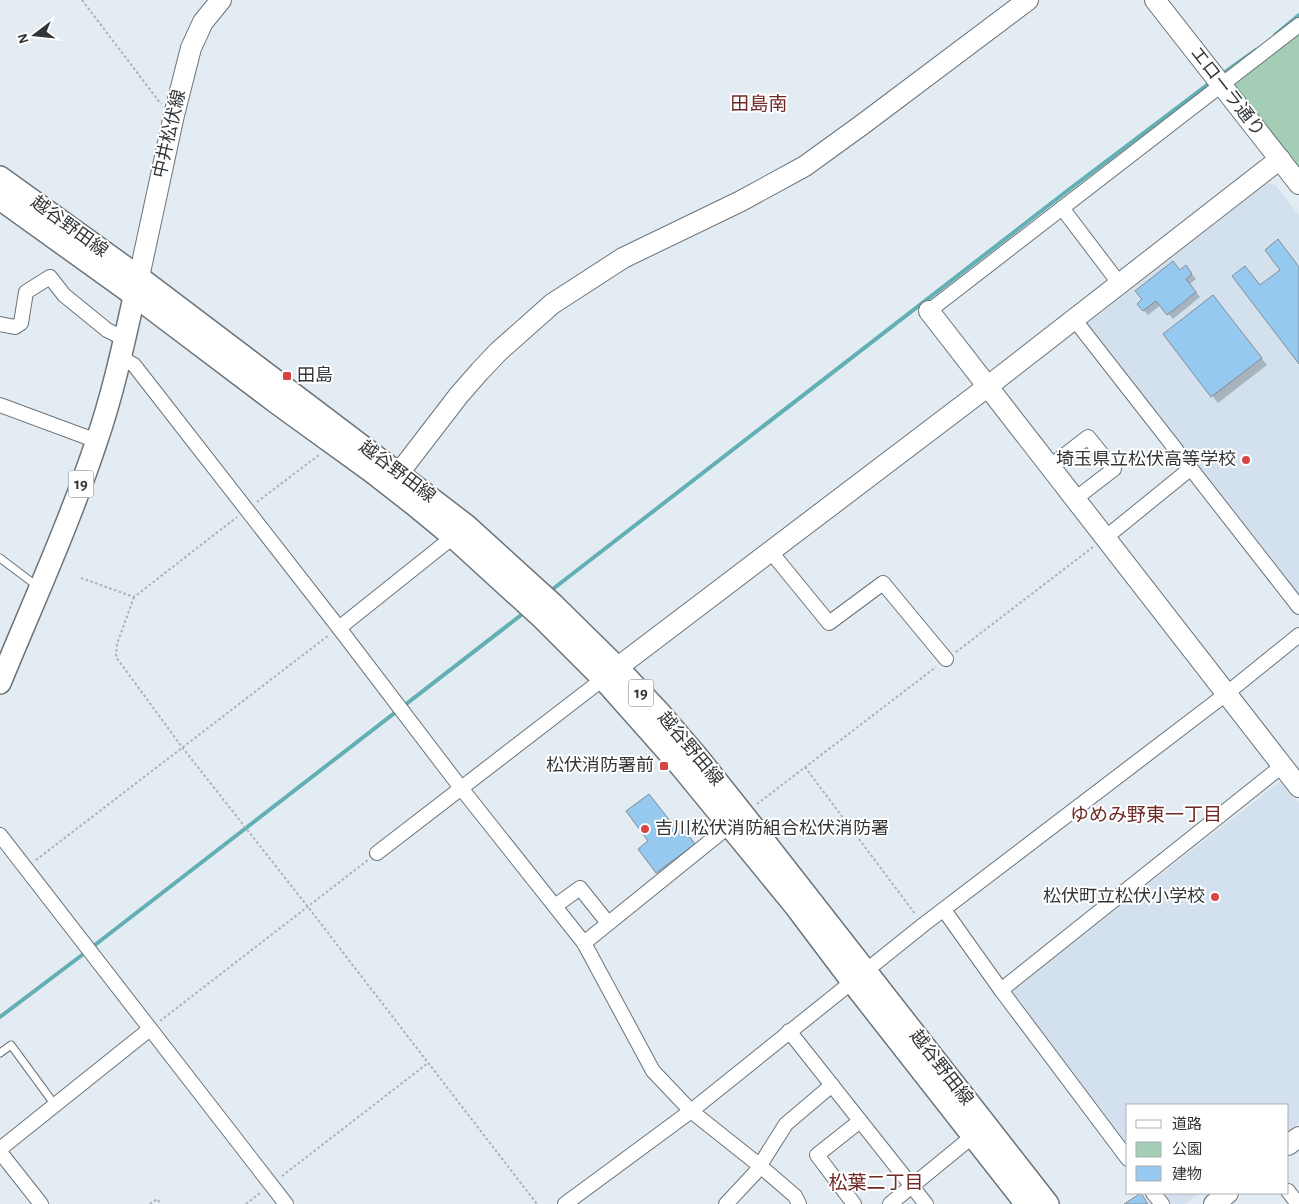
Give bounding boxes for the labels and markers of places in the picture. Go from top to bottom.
place label: 田島 [297,365,333,385]
marker: 田島 [281,370,293,382]
place label: 埼玉県立松伏高等学校 [1056,449,1236,469]
marker: 埼玉県立松伏高等学校 [1240,454,1252,466]
place label: 松伏消防署前 [546,755,654,775]
marker: 松伏消防署前 [658,760,670,772]
place label: 吉川松伏消防組合松伏消防署 [655,818,889,838]
marker: 吉川松伏消防組合松伏消防署 [639,823,651,835]
place label: 松伏町立松伏小学校 [1043,886,1205,906]
marker: 松伏町立松伏小学校 [1209,891,1221,903]

